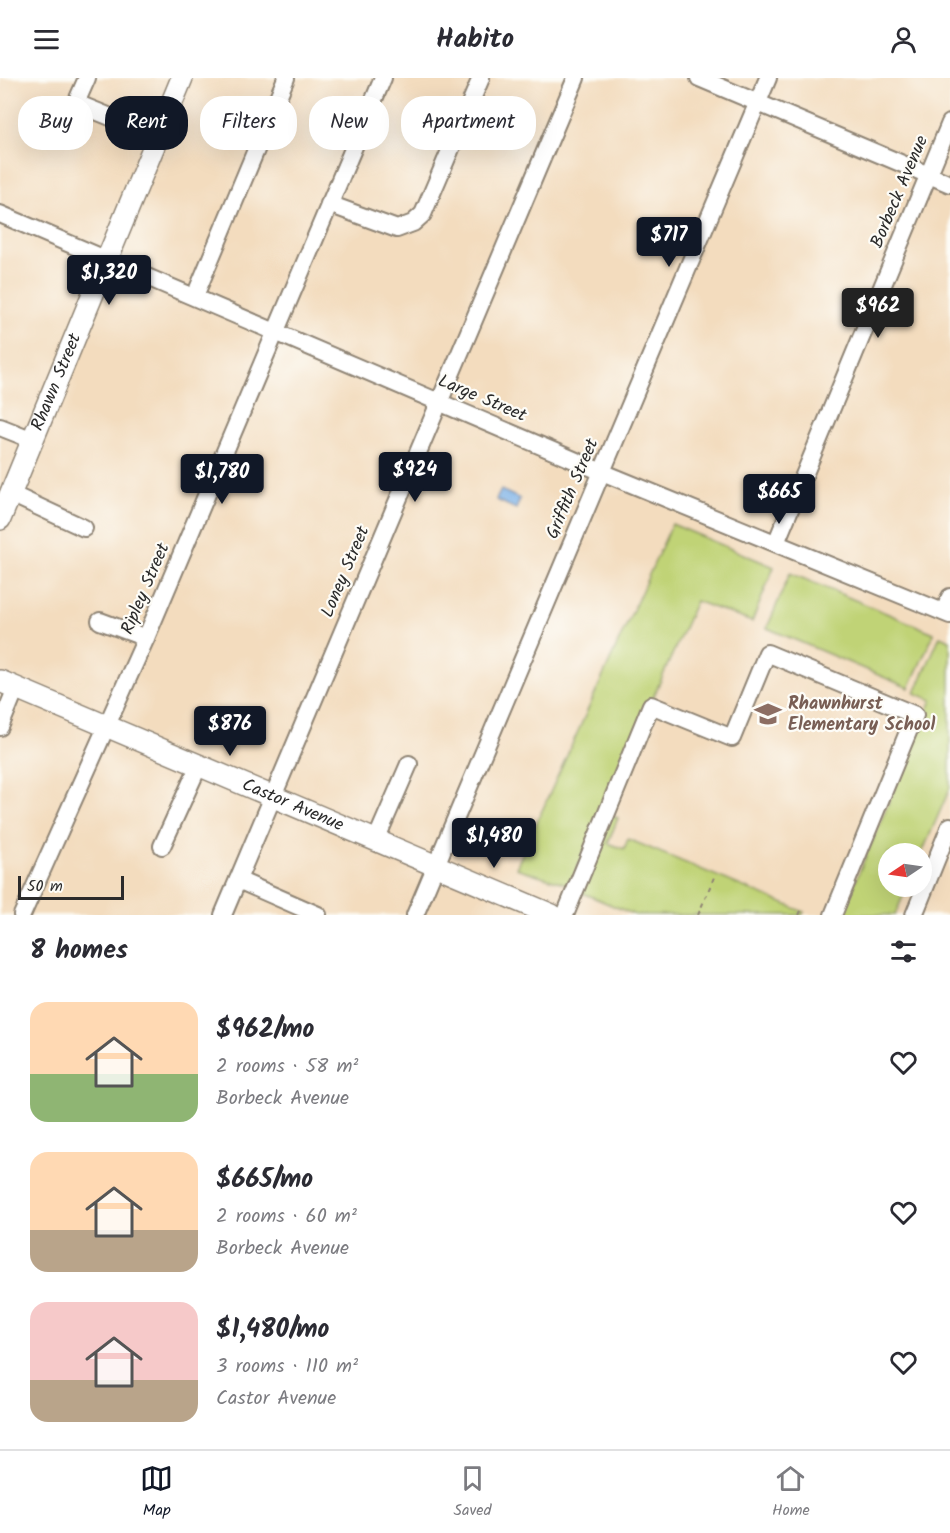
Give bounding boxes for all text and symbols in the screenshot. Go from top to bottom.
text: Habito [436,18,514,61]
icon: menu [30,23,63,56]
icon: person [887,23,920,56]
chip: Buy [18,96,93,150]
chip: Rent [105,96,188,150]
chip: Filters [200,96,297,150]
chip: New [309,96,389,150]
chip: Apartment [401,96,536,150]
street label: Borbeck Avenue [863,131,937,253]
pin: $717 [633,217,705,268]
text: $717 [651,220,687,252]
pin: $1,320 [60,255,158,306]
text: $1,320 [81,258,137,290]
pin: $962 [842,288,914,339]
text: $962 [856,291,900,323]
street label: Rhawn Street [23,328,90,435]
street label: Large Street [433,367,532,431]
street label: Griffith Street [539,433,608,544]
pin: $924 [379,452,451,503]
pin: $1,780 [173,454,271,505]
text: $924 [393,455,437,487]
text: $1,780 [195,457,249,489]
pin: $665 [743,474,815,525]
text: $665 [757,477,801,509]
street label: Loney Street [314,521,379,622]
street label: Ripley Street [114,538,179,639]
place label: Rhawnhurst Elementary School [788,690,935,740]
school or university icon: Rhawnhurst Elementary School [753,699,783,729]
pin: $876 [194,706,266,757]
text: $876 [208,709,252,741]
street label: Castor Avenue [237,771,348,840]
pin: $1,480 [445,818,543,869]
text: $1,480 [466,821,522,853]
north arrow [878,843,932,897]
map controls [878,843,932,897]
scale bar [18,873,124,900]
text: 50 m [27,874,63,899]
text: 8 homes [30,930,128,972]
icon: filters [887,935,920,968]
text: $962/mo [216,1009,314,1051]
icon: home [78,1026,150,1098]
icon: heart [887,1046,920,1079]
text: 2 rooms · 58 m² [216,1051,358,1083]
text: Borbeck Avenue [216,1083,349,1115]
text: $665/mo [216,1159,313,1201]
icon: home [78,1176,150,1248]
icon: heart [887,1196,920,1229]
text: 2 rooms · 60 m² [216,1201,357,1233]
text: Borbeck Avenue [216,1233,349,1265]
text: $1,480/mo [216,1309,329,1351]
icon: home [78,1326,150,1398]
icon: heart [887,1346,920,1379]
text: 3 rooms · 110 m² [216,1351,358,1383]
text: Castor Avenue [216,1383,336,1415]
tab: Map [140,1462,173,1523]
tab: Saved [454,1462,492,1523]
tab: Home [772,1462,810,1523]

